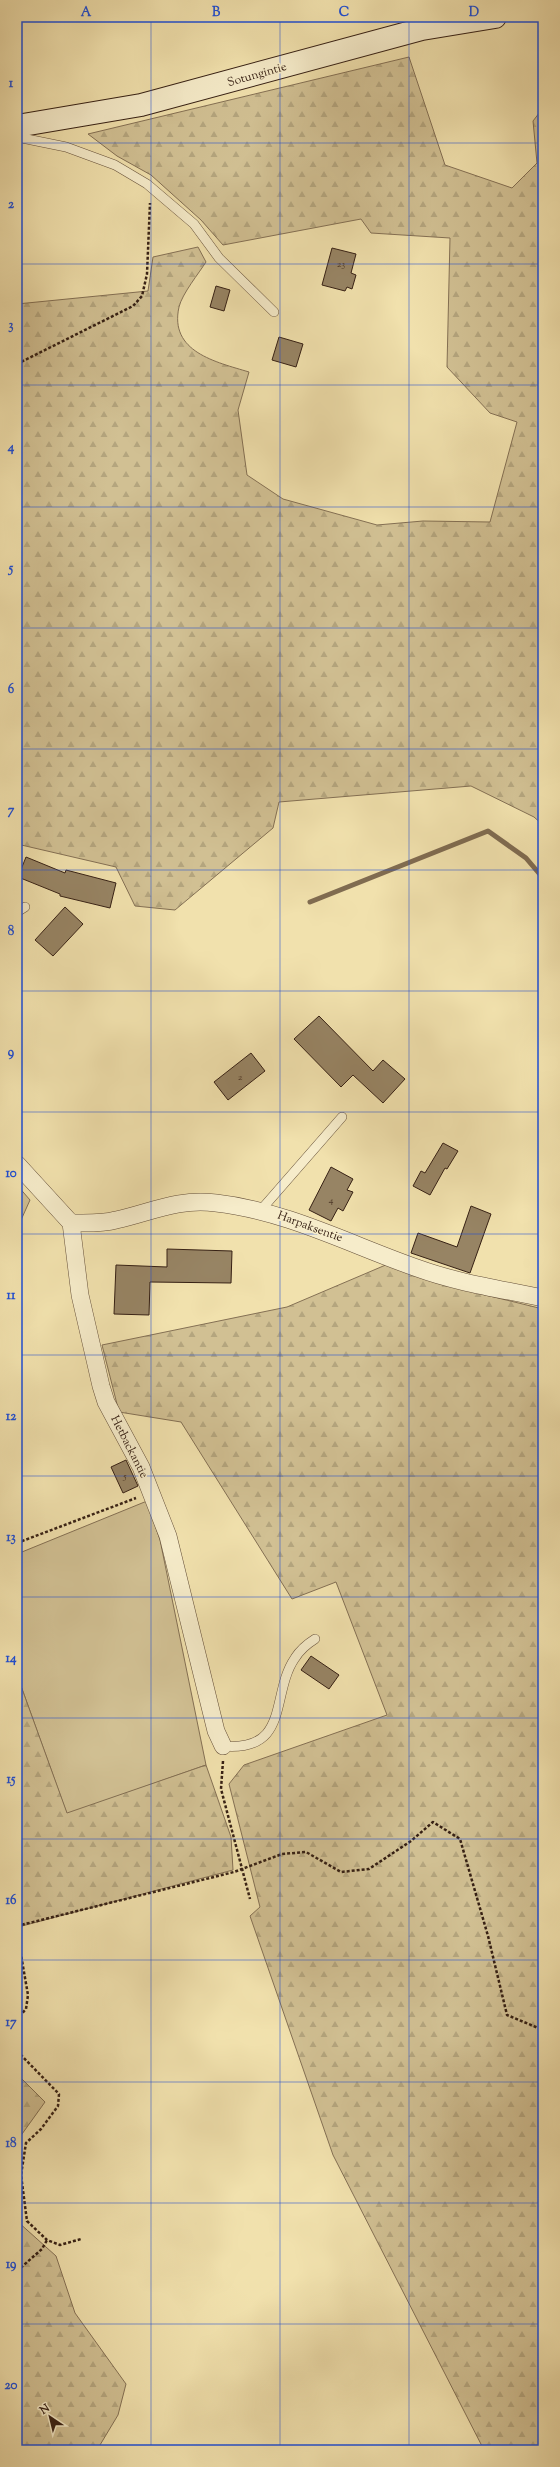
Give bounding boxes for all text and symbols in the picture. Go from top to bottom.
text: A [81,4,92,22]
text: B [212,4,221,22]
text: C [339,4,349,22]
text: D [469,4,479,22]
street label: Sotungintie [225,58,289,92]
text: 1 [9,75,14,93]
text: 2 [8,196,15,214]
house number: 23 [337,257,345,272]
text: 3 [8,317,14,335]
text: 4 [7,439,15,457]
text: 5 [8,560,14,578]
text: 6 [8,681,15,699]
text: 7 [8,802,15,820]
text: 8 [8,923,15,941]
text: 9 [8,1044,15,1062]
house number: 2 [238,1070,243,1085]
text: 10 [5,1165,17,1183]
house number: 4 [328,1193,334,1208]
street label: Harpaksentie [275,1207,346,1247]
text: 11 [7,1287,16,1305]
text: 12 [6,1408,17,1426]
street label: Hetbackantie [105,1412,153,1482]
house number: 5 [122,1469,127,1484]
text: 13 [6,1529,16,1547]
text: 14 [6,1650,17,1668]
text: 15 [7,1771,16,1789]
text: 16 [6,1892,17,1910]
text: 17 [6,2014,17,2032]
text: 18 [6,2135,17,2153]
text: 19 [6,2256,17,2274]
text: 20 [5,2377,18,2395]
north arrow [30,2397,70,2437]
text: N [36,2400,53,2419]

